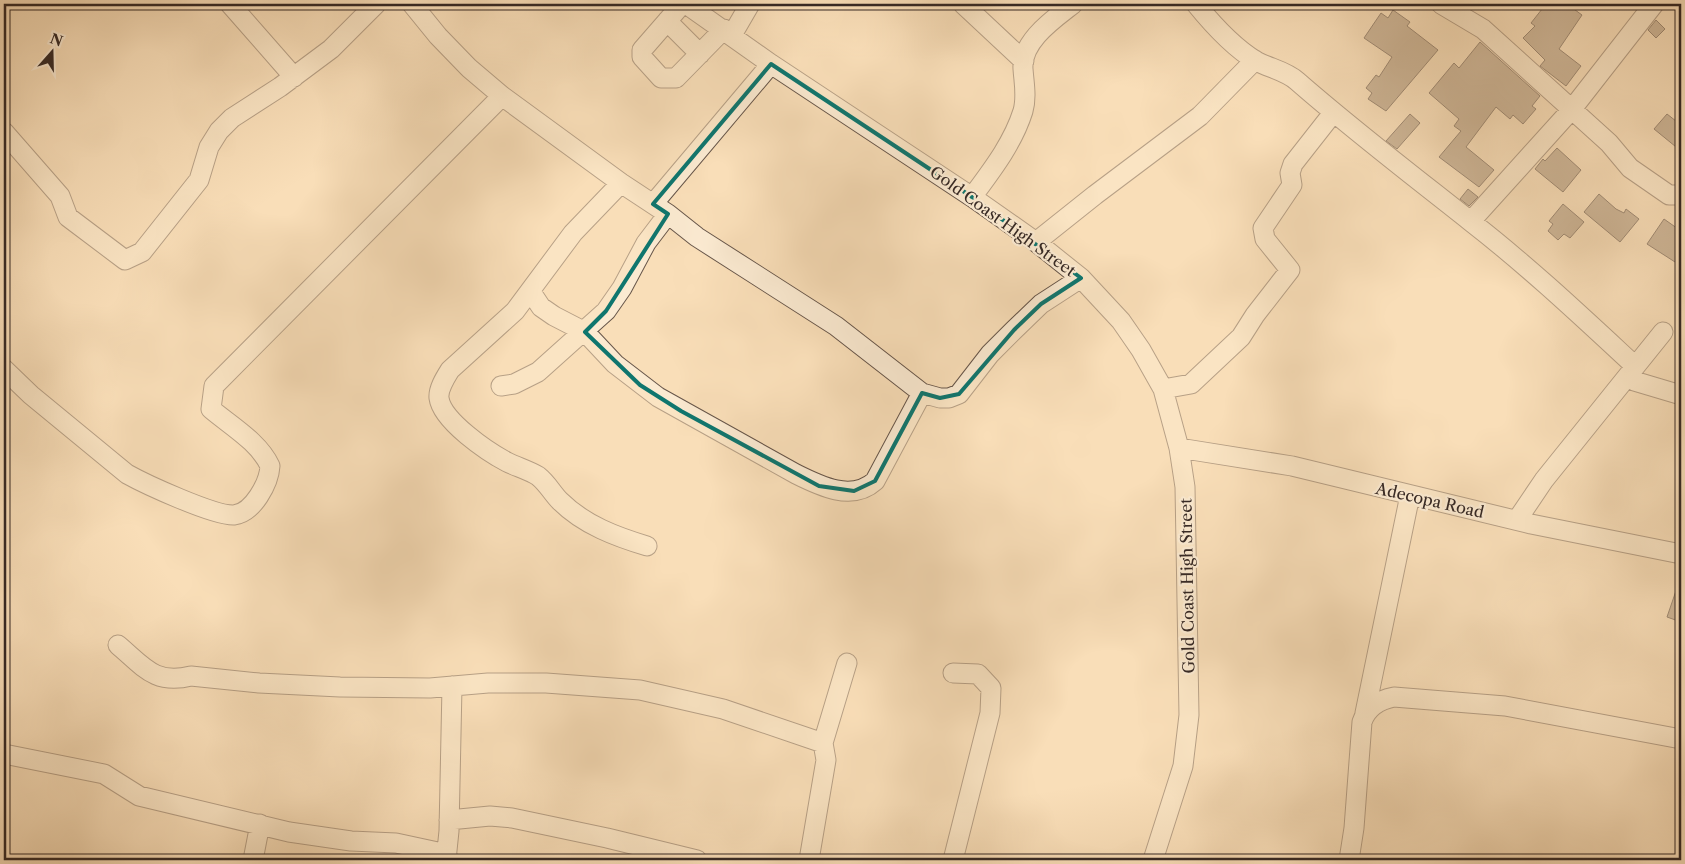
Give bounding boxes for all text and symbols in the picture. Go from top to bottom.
north arrow [28,28,78,78]
text: N [48,29,65,50]
street label: Gold Coast High Street [926,161,1080,281]
street label: Adecopa Road [1373,478,1486,522]
street label: Gold Coast High Street [1175,498,1199,674]

